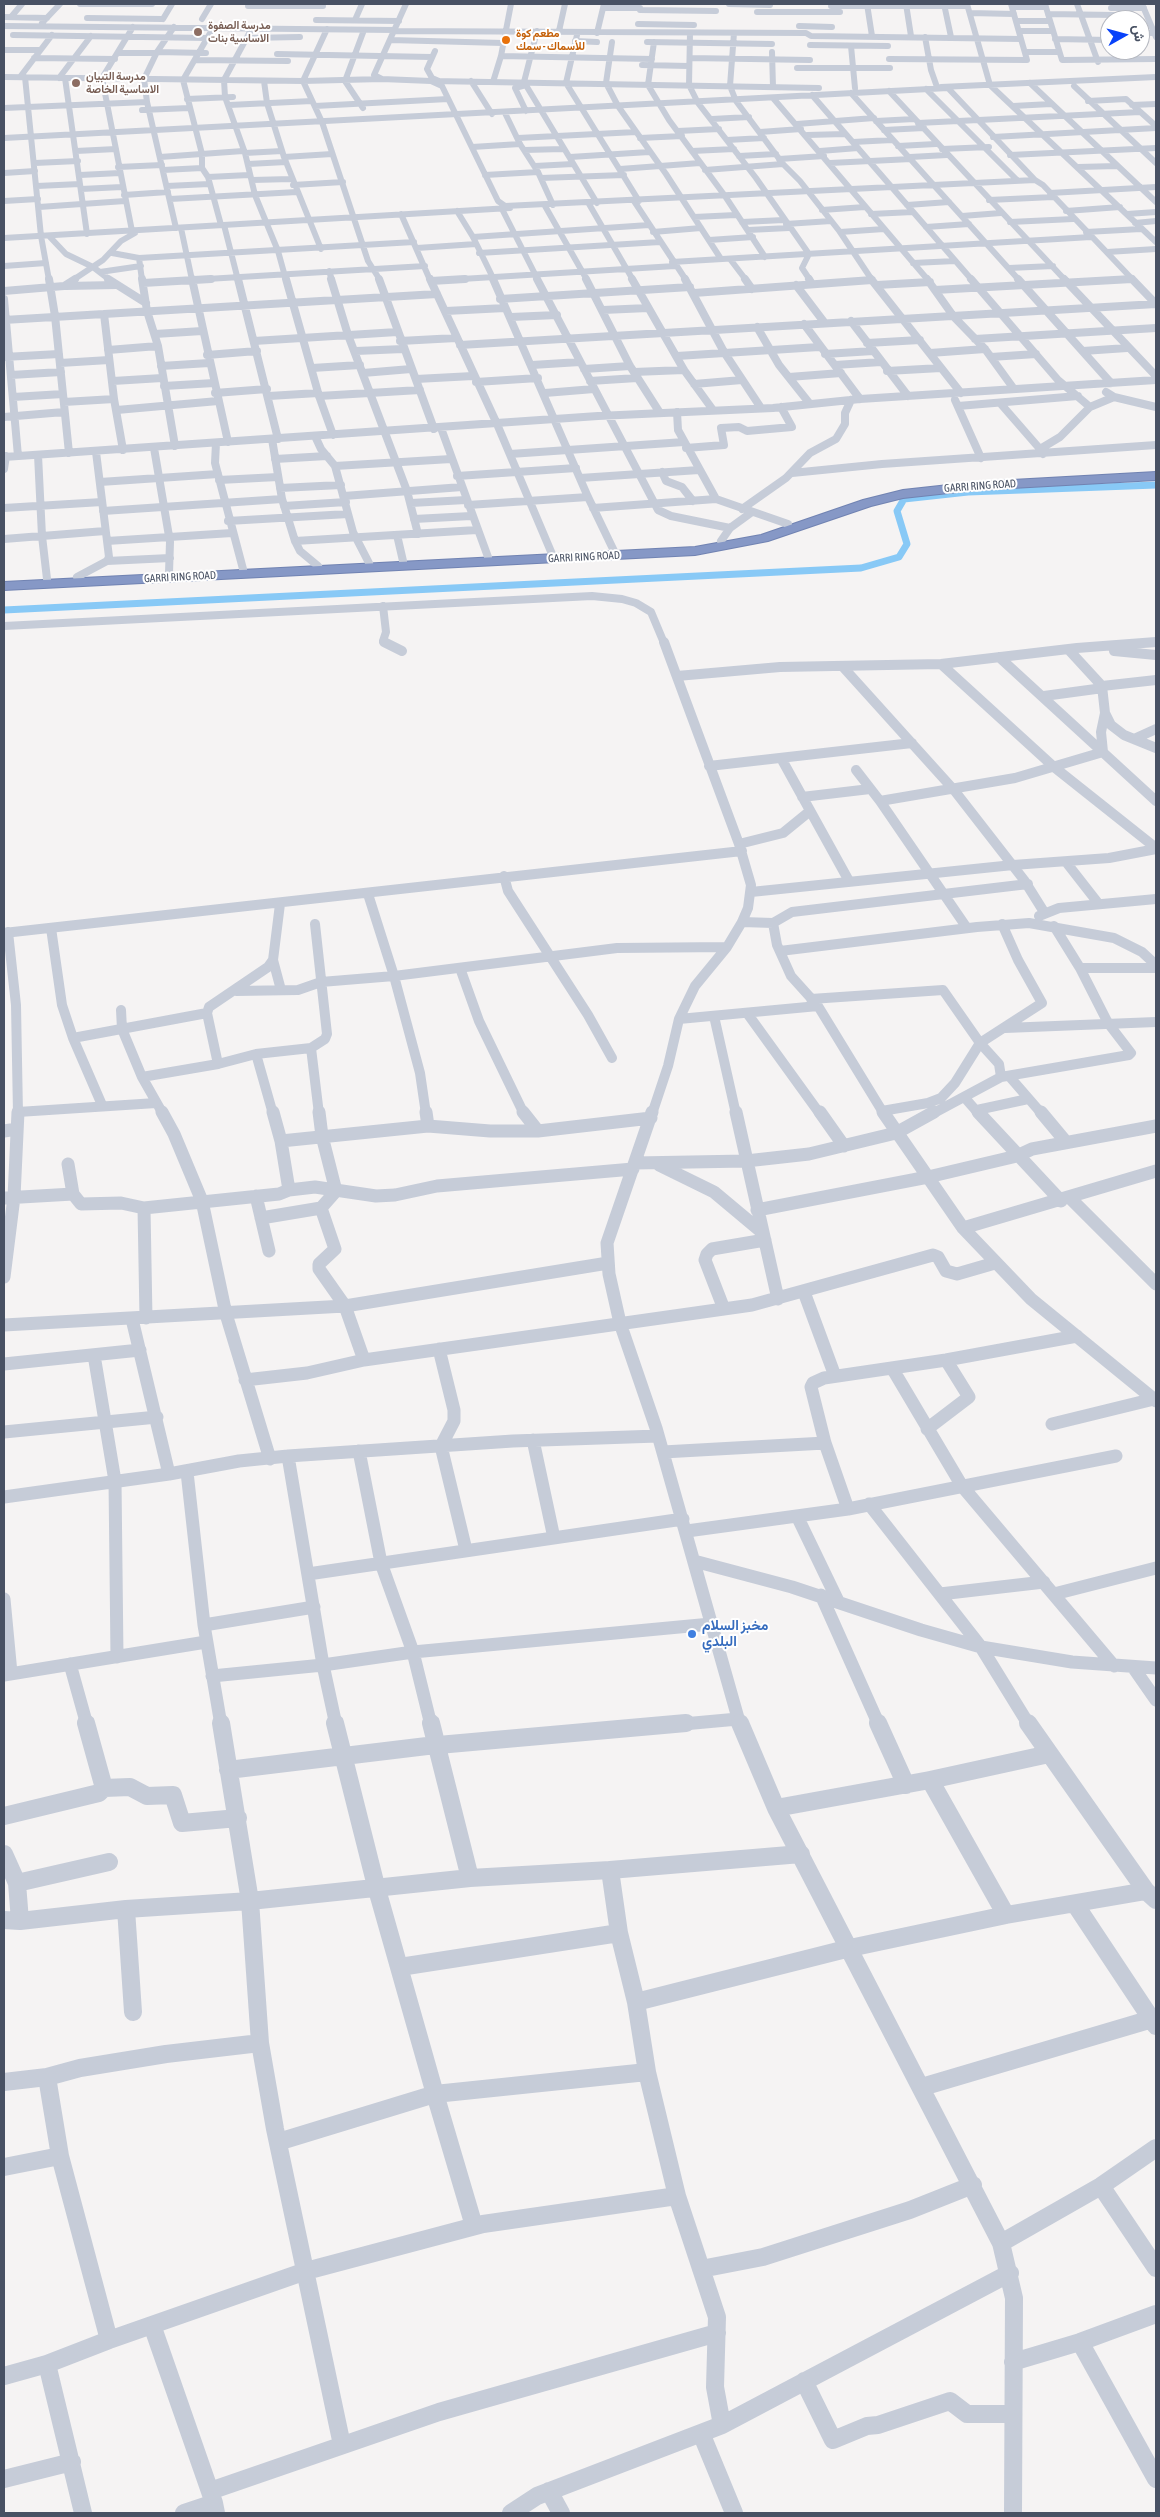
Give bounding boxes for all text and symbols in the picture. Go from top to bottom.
north arrow [1100,10,1150,60]
place label: مدرسة الصفوة الاساسية بنات [208,19,271,45]
text: ش [1130,24,1148,43]
marker: مدرسة الصفوة الاساسية بنات [192,26,204,38]
place label: مطعم كوة للأسماك - سمك [516,27,585,53]
marker: مطعم كوة للأسماك - سمك [500,34,512,46]
place label: مدرسة التبيان الاساسية الخاصة [86,70,159,96]
marker: مدرسة التبيان الاساسية الخاصة [70,77,82,89]
street label: GARRI RING ROAD [944,477,1016,495]
street label: GARRI RING ROAD [548,549,620,565]
street label: GARRI RING ROAD [144,569,216,585]
place label: مخبز السلام البلدي [702,1618,768,1650]
marker: مخبز السلام البلدي [686,1628,698,1640]

